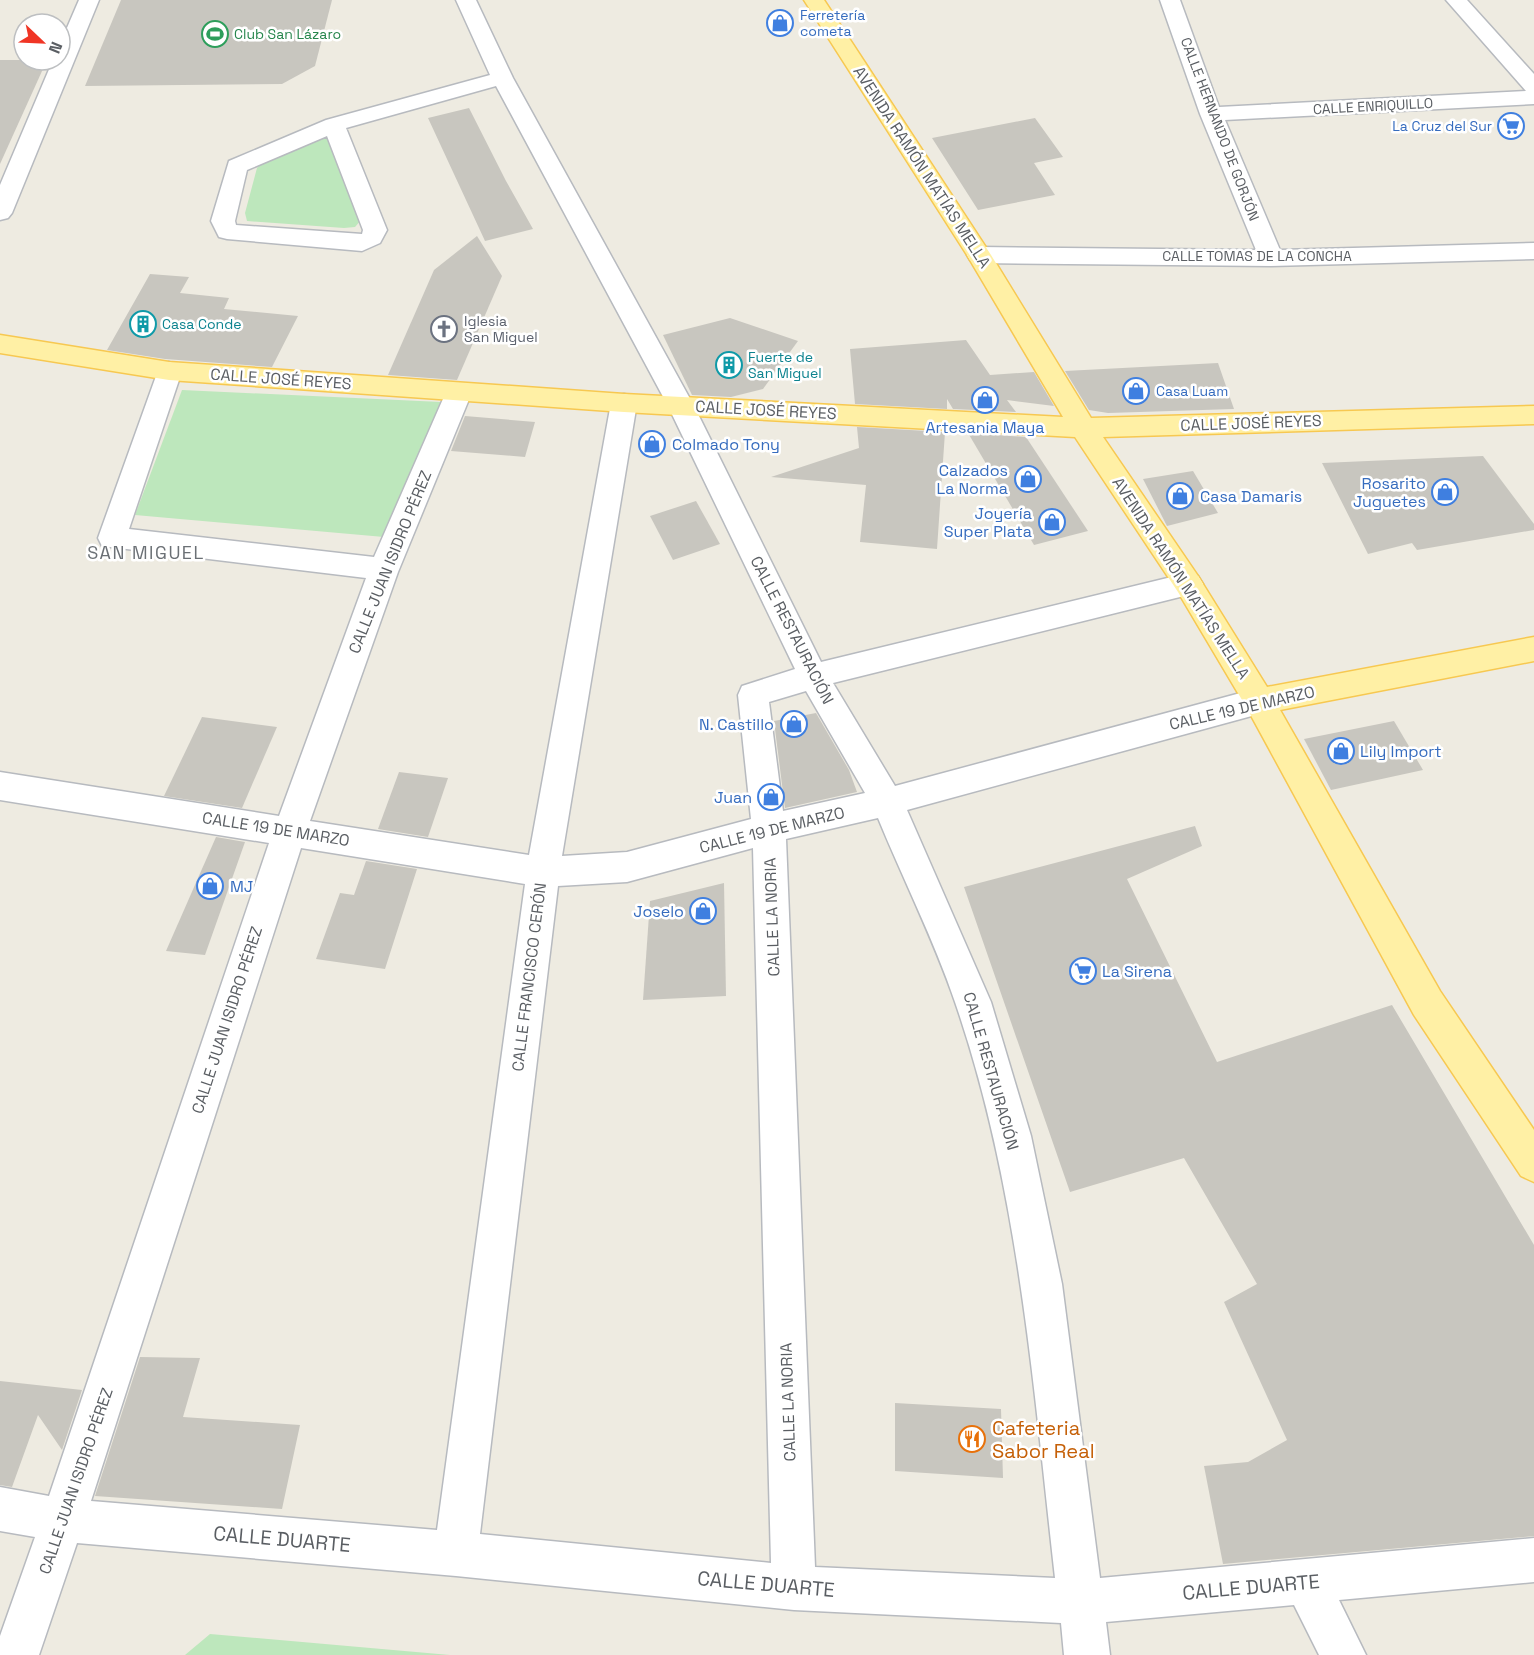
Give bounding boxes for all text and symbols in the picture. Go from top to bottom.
place label: Ferretería cometa [800,6,865,40]
shop icon: Ferretería cometa [765,8,795,38]
north arrow [12,12,72,72]
sports icon: Club San Lázaro [200,19,230,49]
place label: Club San Lázaro [234,25,341,43]
street label: CALLE HERNANDO DE GORJÓN [1177,35,1263,223]
text: N [44,39,67,57]
street label: AVENIDA RAMÓN MATÍAS MELLA [849,62,995,272]
street label: CALLE ENRIQUILLO [1312,94,1434,118]
supermarket icon: La Cruz del Sur [1496,111,1526,141]
place label: La Cruz del Sur [1392,117,1492,135]
street label: CALLE TOMAS DE LA CONCHA [1162,247,1352,265]
building icon: Casa Conde [128,309,158,339]
place label: Iglesia San Miguel [464,312,538,346]
church icon: Iglesia San Miguel [429,314,459,344]
place label: Casa Conde [162,315,241,333]
place label: Fuerte de San Miguel [748,348,822,382]
building icon: Fuerte de San Miguel [714,350,744,380]
street label: CALLE JOSÉ REYES [210,364,352,394]
shop icon: Casa Luam [1121,376,1151,406]
place label: Casa Luam [1156,382,1228,400]
shop icon: Artesania Maya [970,385,1000,415]
street label: CALLE JOSÉ REYES [695,396,837,424]
street label: CALLE JOSÉ REYES [1180,410,1322,436]
place label: Artesania Maya [925,417,1045,438]
shop icon: Colmado Tony [637,429,667,459]
place label: Colmado Tony [672,434,780,455]
place label: Calzados La Norma [936,460,1008,499]
shop icon: Calzados La Norma [1013,464,1043,494]
street label: CALLE JUAN ISIDRO PÉREZ [344,467,436,657]
street label: AVENIDA RAMÓN MATÍAS MELLA [1108,473,1254,683]
place label: Rosarito Juguetes [1353,473,1426,512]
shop icon: Rosarito Juguetes [1430,477,1460,507]
shop icon: Casa Damaris [1165,481,1195,511]
place label: Casa Damaris [1200,486,1302,507]
place label: Joyería Super Plata [944,503,1032,542]
shop icon: Joyería Super Plata [1037,507,1067,537]
district label: SAN MIGUEL [87,541,205,564]
street label: CALLE RESTAURACIÓN [746,552,838,708]
street label: CALLE 19 DE MARZO [1167,681,1317,735]
shop icon: N. Castillo [779,709,809,739]
place label: N. Castillo [699,714,774,735]
shop icon: Lily Import [1326,736,1356,766]
place label: Lily Import [1360,741,1442,762]
shop icon: Juan [756,782,786,812]
place label: Juan [714,787,752,808]
street label: CALLE 19 DE MARZO [697,802,847,858]
street label: CALLE 19 DE MARZO [201,807,351,851]
street label: CALLE LA NORIA [759,857,785,977]
shop icon: MJ [195,871,225,901]
place label: MJ [230,876,253,897]
street label: CALLE FRANCISCO CERÓN [507,881,551,1073]
shop icon: Joselo [688,896,718,926]
place label: Joselo [633,901,684,922]
street label: CALLE JUAN ISIDRO PÉREZ [187,924,267,1116]
supermarket icon: La Sirena [1068,956,1098,986]
place label: La Sirena [1102,961,1172,982]
street label: CALLE RESTAURACIÓN [958,990,1024,1152]
street label: CALLE LA NORIA [775,1342,801,1462]
street label: CALLE JUAN ISIDRO PÉREZ [34,1385,118,1577]
place label: Cafeteria Sabor Real [992,1415,1095,1464]
restaurant icon: Cafeteria Sabor Real [957,1424,987,1454]
street label: CALLE DUARTE [212,1520,352,1558]
street label: CALLE DUARTE [696,1565,836,1603]
street label: CALLE DUARTE [1181,1568,1321,1606]

